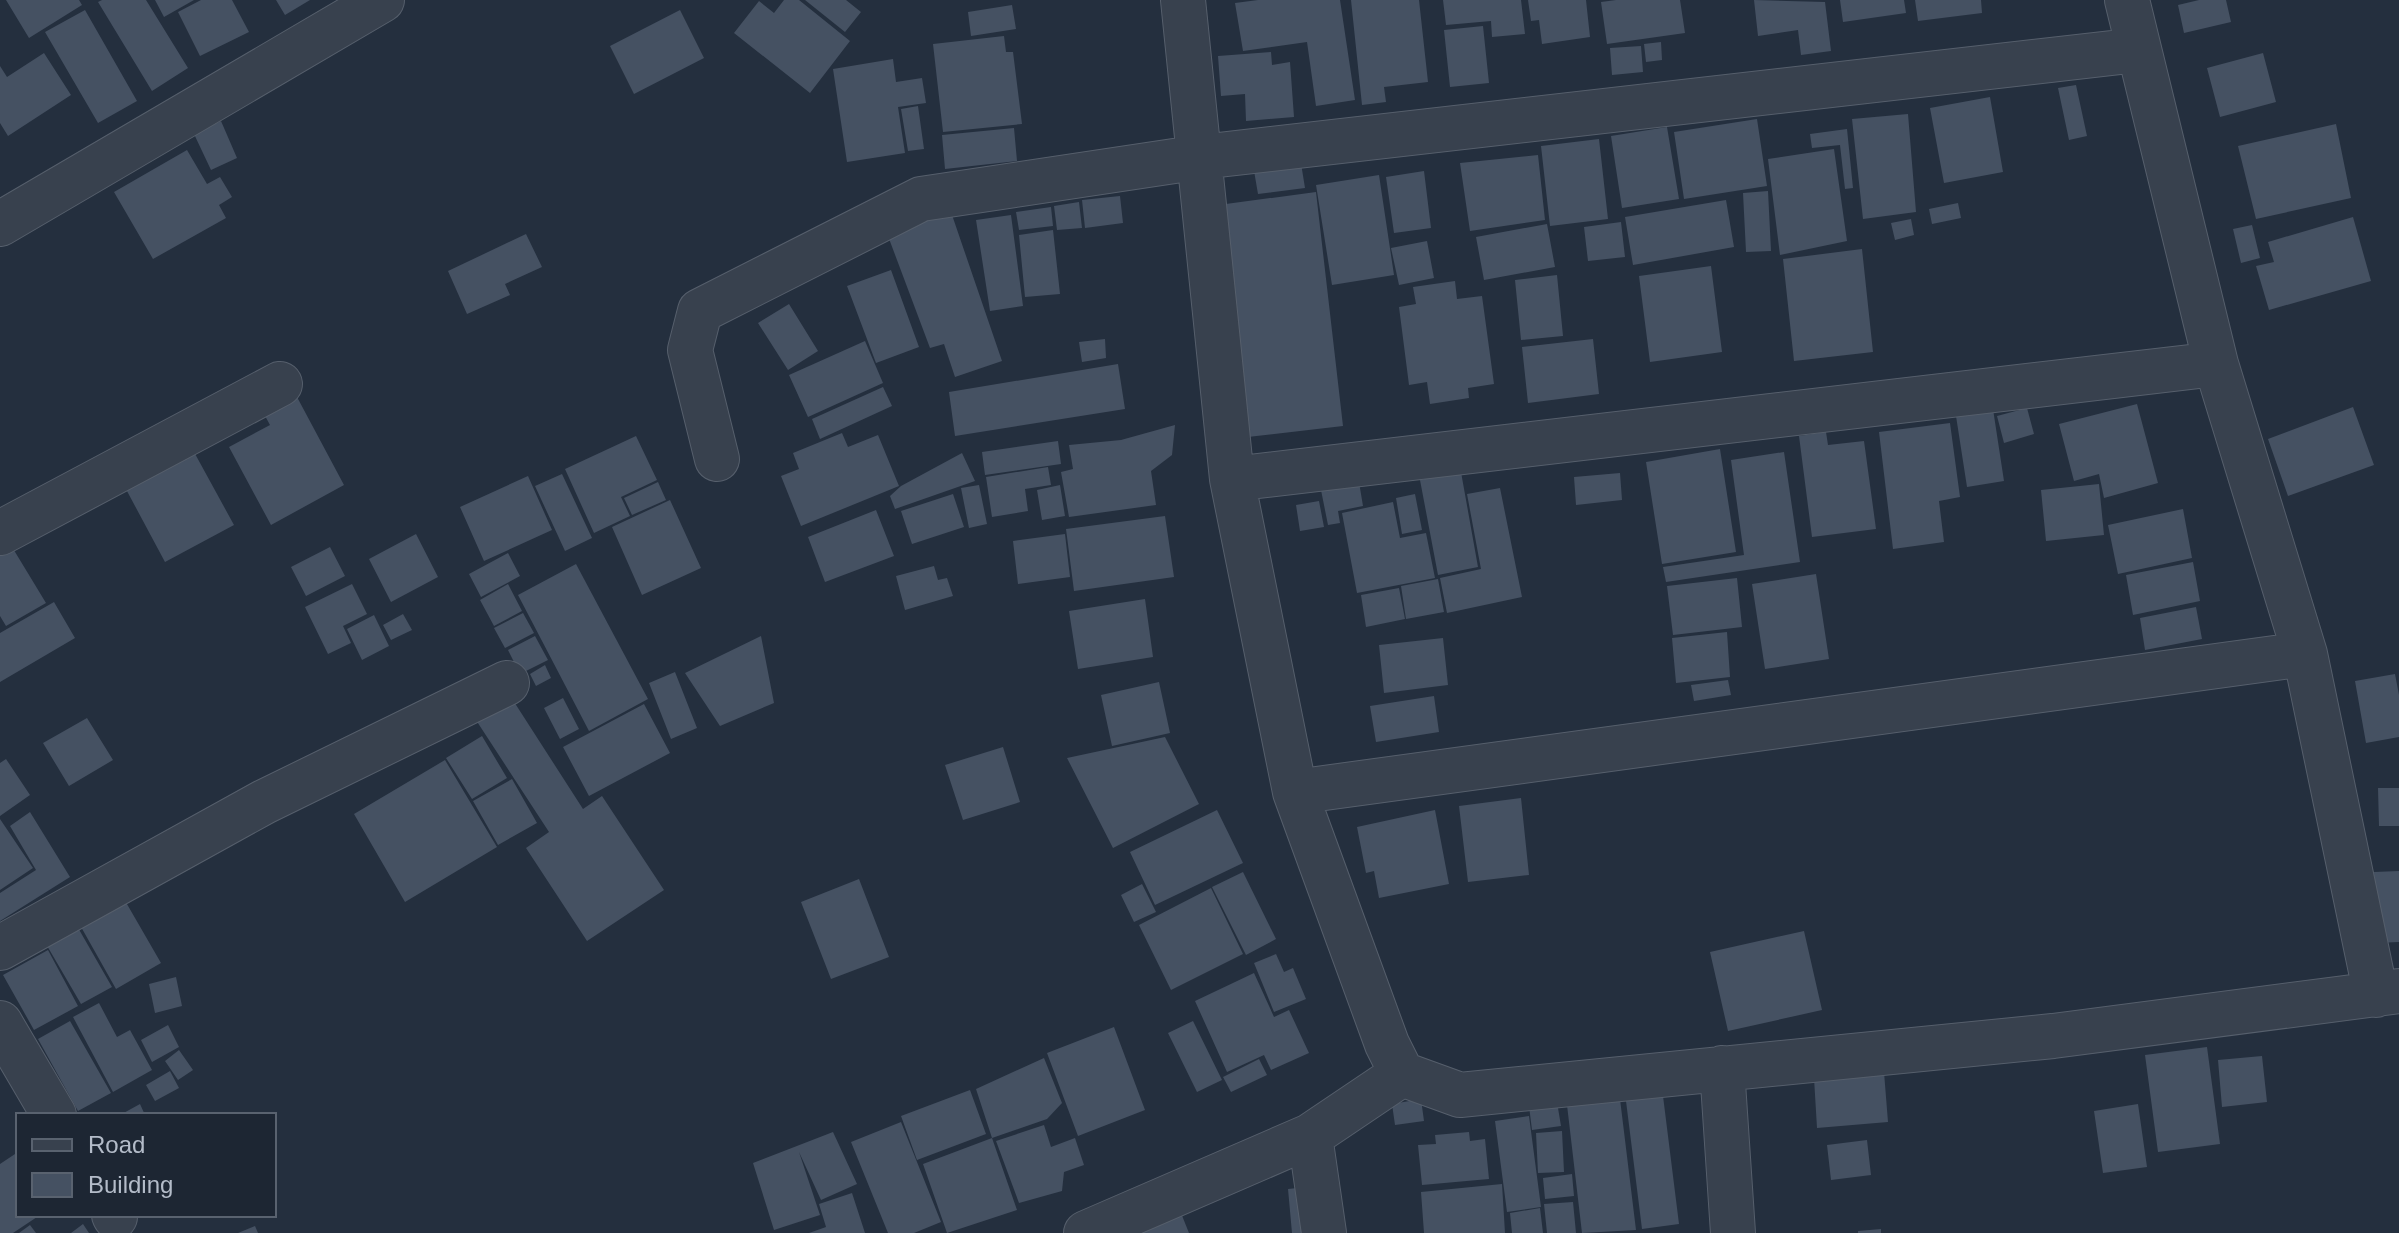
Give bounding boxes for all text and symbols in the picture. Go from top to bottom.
legend [16,1113,276,1217]
text: Road [88,1131,145,1158]
text: Building [88,1171,173,1198]

